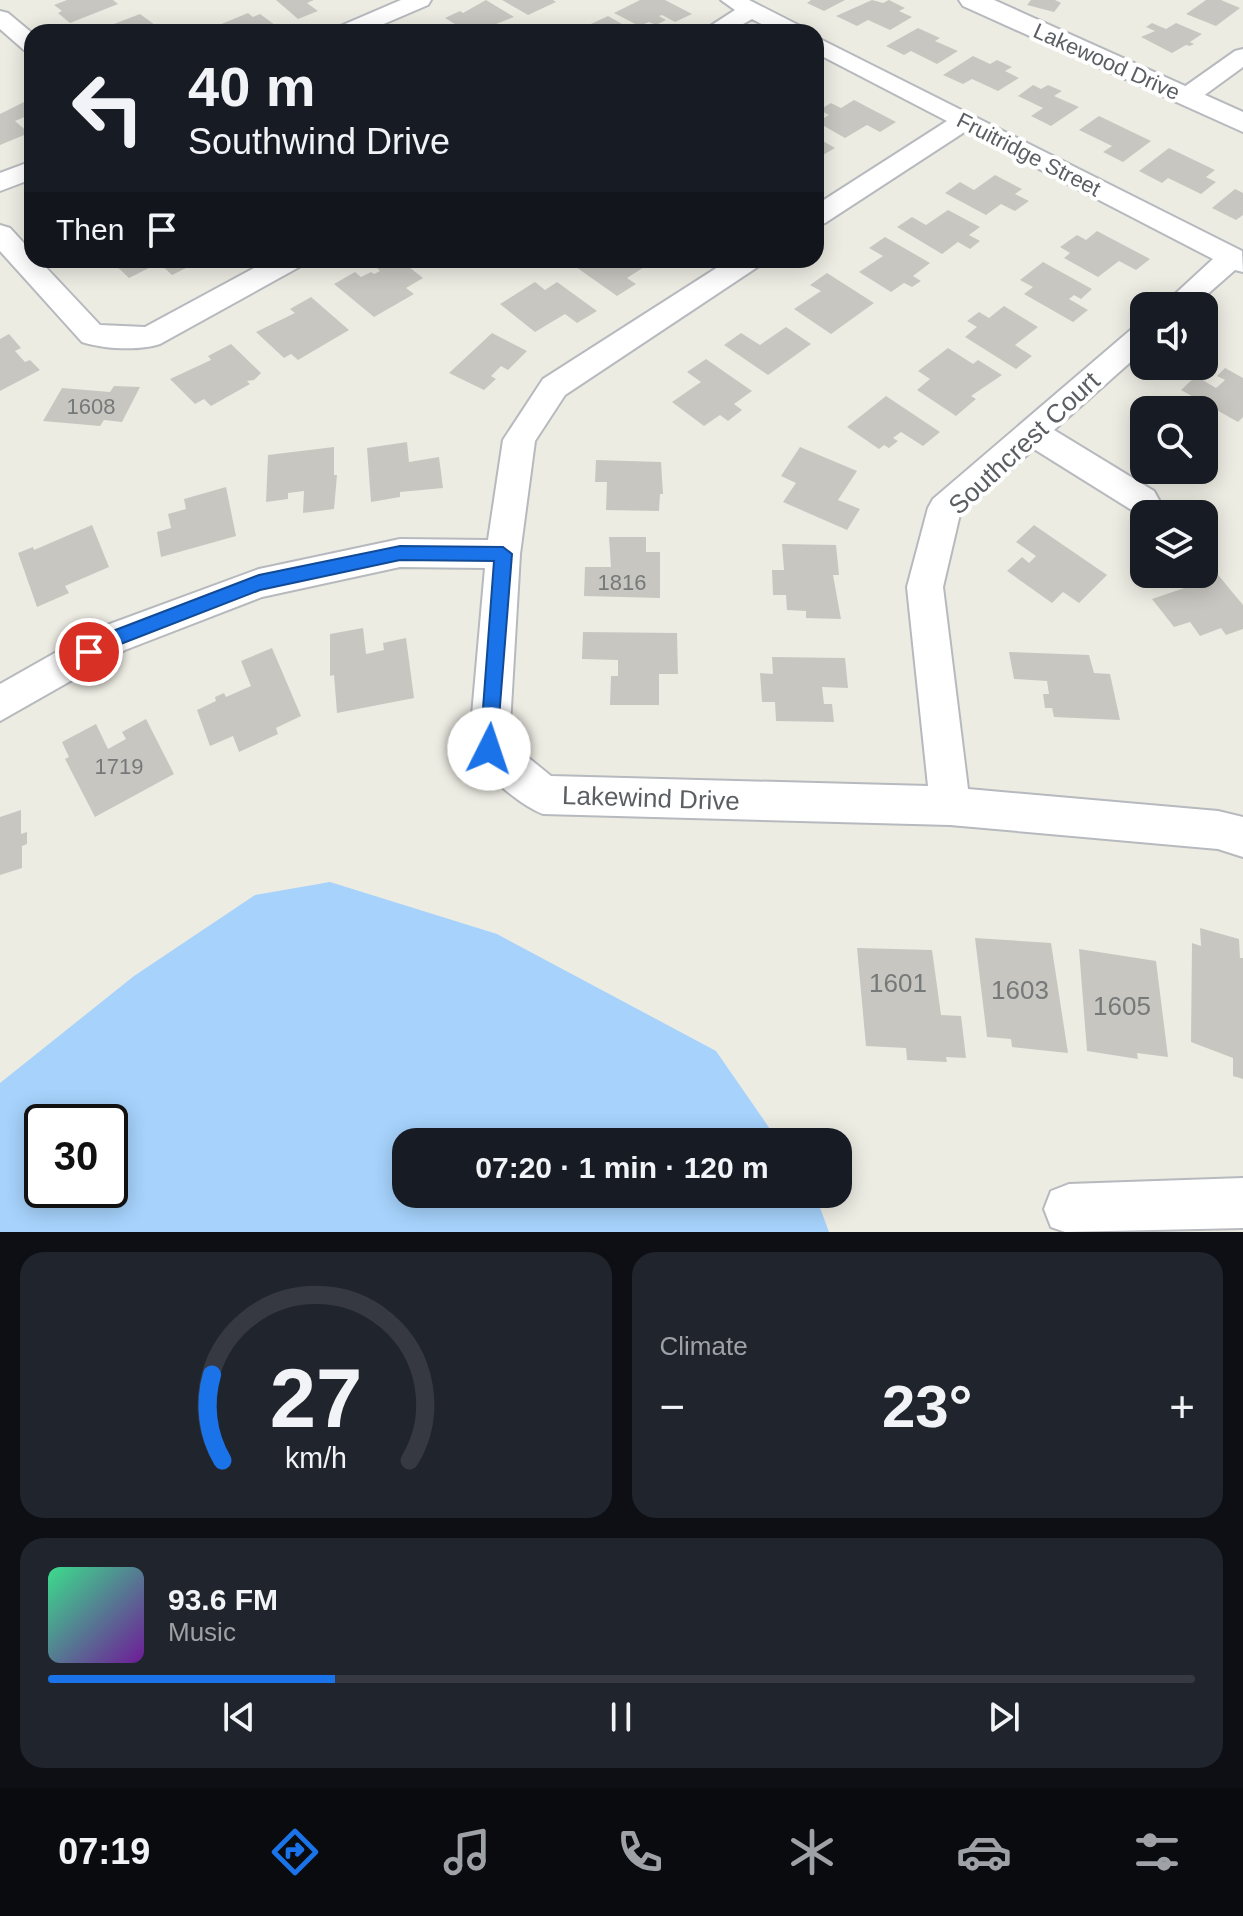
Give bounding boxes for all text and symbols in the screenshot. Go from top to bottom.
street label: Lakewood Drive [1030,18,1184,105]
text: 40 m [188,55,316,118]
icon: left [56,56,160,160]
street label: Fruitridge Street [953,108,1105,201]
text: Southwind Drive [188,121,450,162]
icon: arrive [140,208,184,252]
text: Then [56,213,124,246]
map controls [1130,292,1218,588]
button: sound [1130,292,1218,380]
street label: Southcrest Court [942,365,1106,520]
house number: 1608 [67,394,115,419]
button: search [1130,396,1218,484]
button: layers [1130,500,1218,588]
house number: 1816 [598,570,646,595]
pin [55,618,123,686]
icon: arrive [67,630,111,674]
position arrow [447,707,531,791]
house number: 1719 [95,754,143,779]
street label: Lakewind Drive [562,780,740,816]
house number: 1601 [869,968,927,998]
house number: 1603 [991,975,1049,1005]
house number: 1605 [1093,991,1151,1021]
speed limit sign: 30 [24,1104,128,1208]
text: 07:20 · 1 min · 120 m [475,1151,769,1184]
text: Climate [660,1331,748,1361]
text: 27 [269,1352,362,1445]
text: 23° [882,1373,973,1440]
text: − [660,1382,685,1431]
text: + [1169,1382,1195,1431]
text: km/h [285,1442,347,1474]
text: 93.6 FM [168,1583,278,1616]
text: Music [168,1617,236,1647]
icon: previous [217,1695,261,1739]
icon: pause [599,1695,643,1739]
icon: next [982,1695,1026,1739]
icon: directions [267,1824,323,1880]
icon: music [439,1824,495,1880]
icon: phone [612,1824,668,1880]
icon: climate [784,1824,840,1880]
icon: car [956,1824,1012,1880]
icon: filters [1129,1824,1185,1880]
text: 07:19 [58,1831,150,1872]

